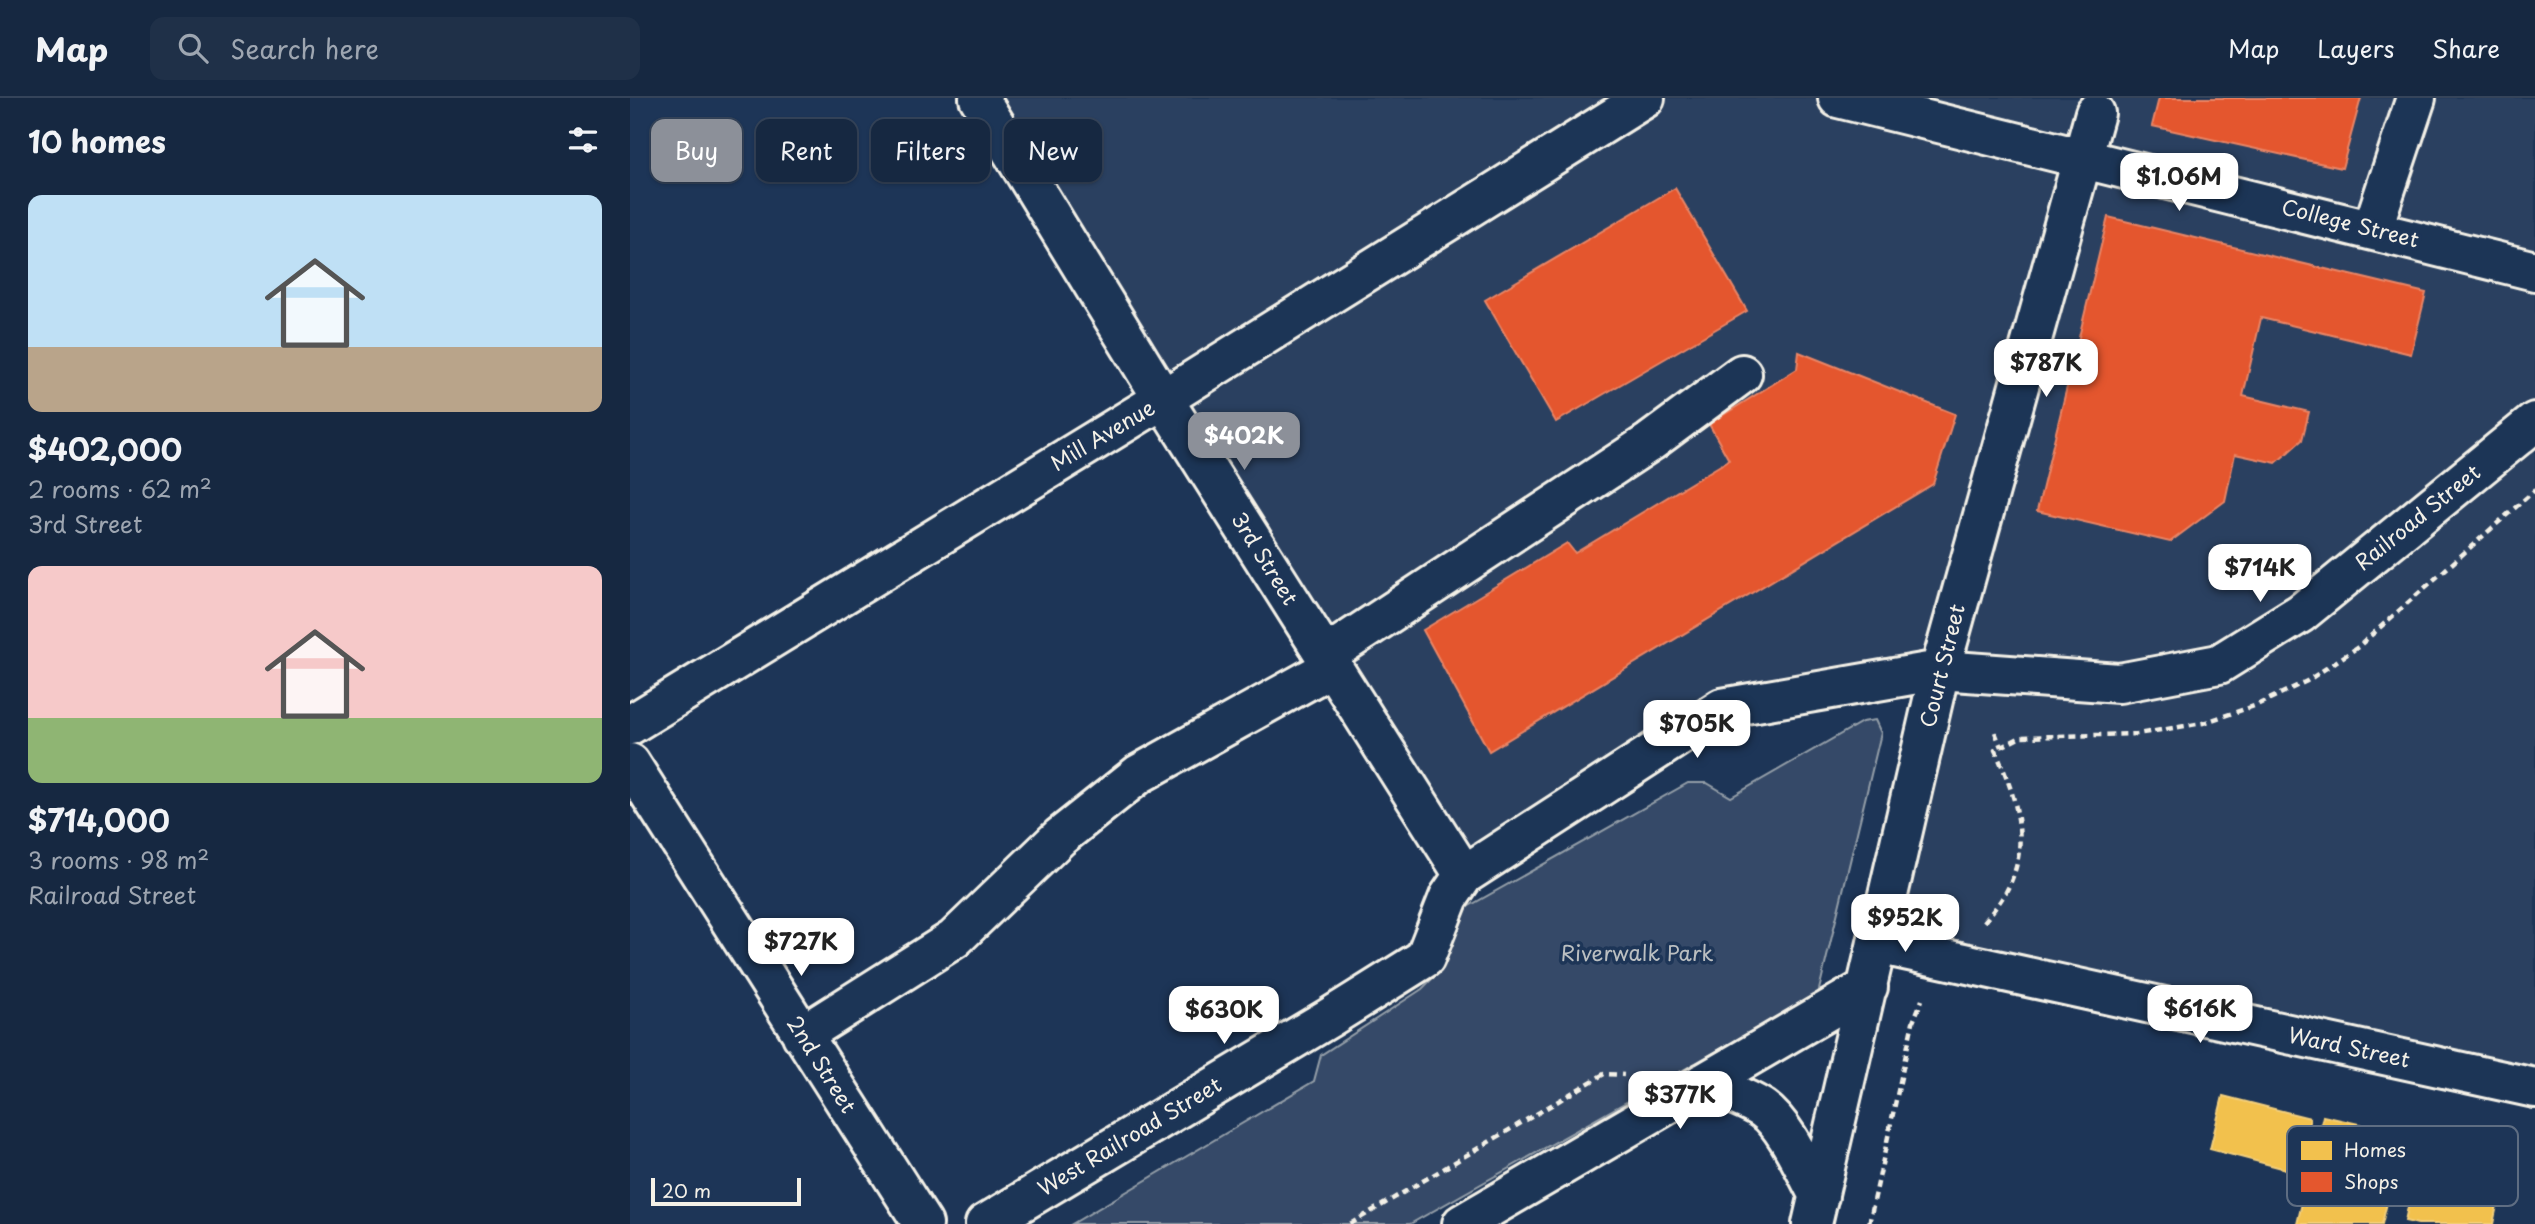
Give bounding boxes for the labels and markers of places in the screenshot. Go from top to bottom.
pin: $1.06M [2122,153,2236,213]
pin: $787K [1997,340,2095,399]
pin: $402K [1195,412,1293,472]
pin: $714K [2211,545,2309,604]
pin: $705K [1648,700,1746,760]
pin: $952K [1856,894,1954,954]
pin: $727K [752,918,850,978]
pin: $630K [1175,986,1273,1046]
pin: $616K [2151,986,2249,1045]
pin: $377K [1631,1072,1729,1131]

